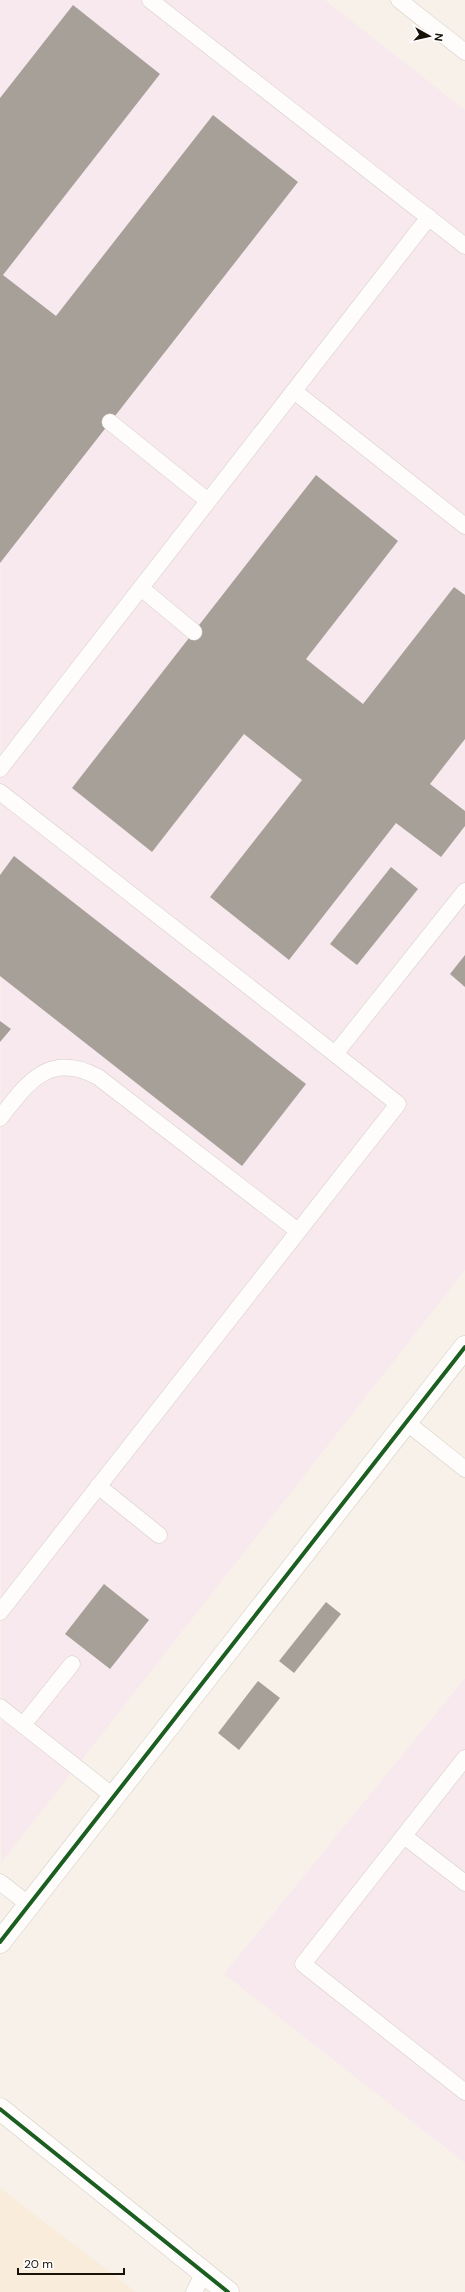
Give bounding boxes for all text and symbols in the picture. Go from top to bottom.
north arrow [409,16,449,56]
text: N [431,32,446,42]
scale bar [18,2250,124,2276]
text: 20 m [24,2256,53,2272]

